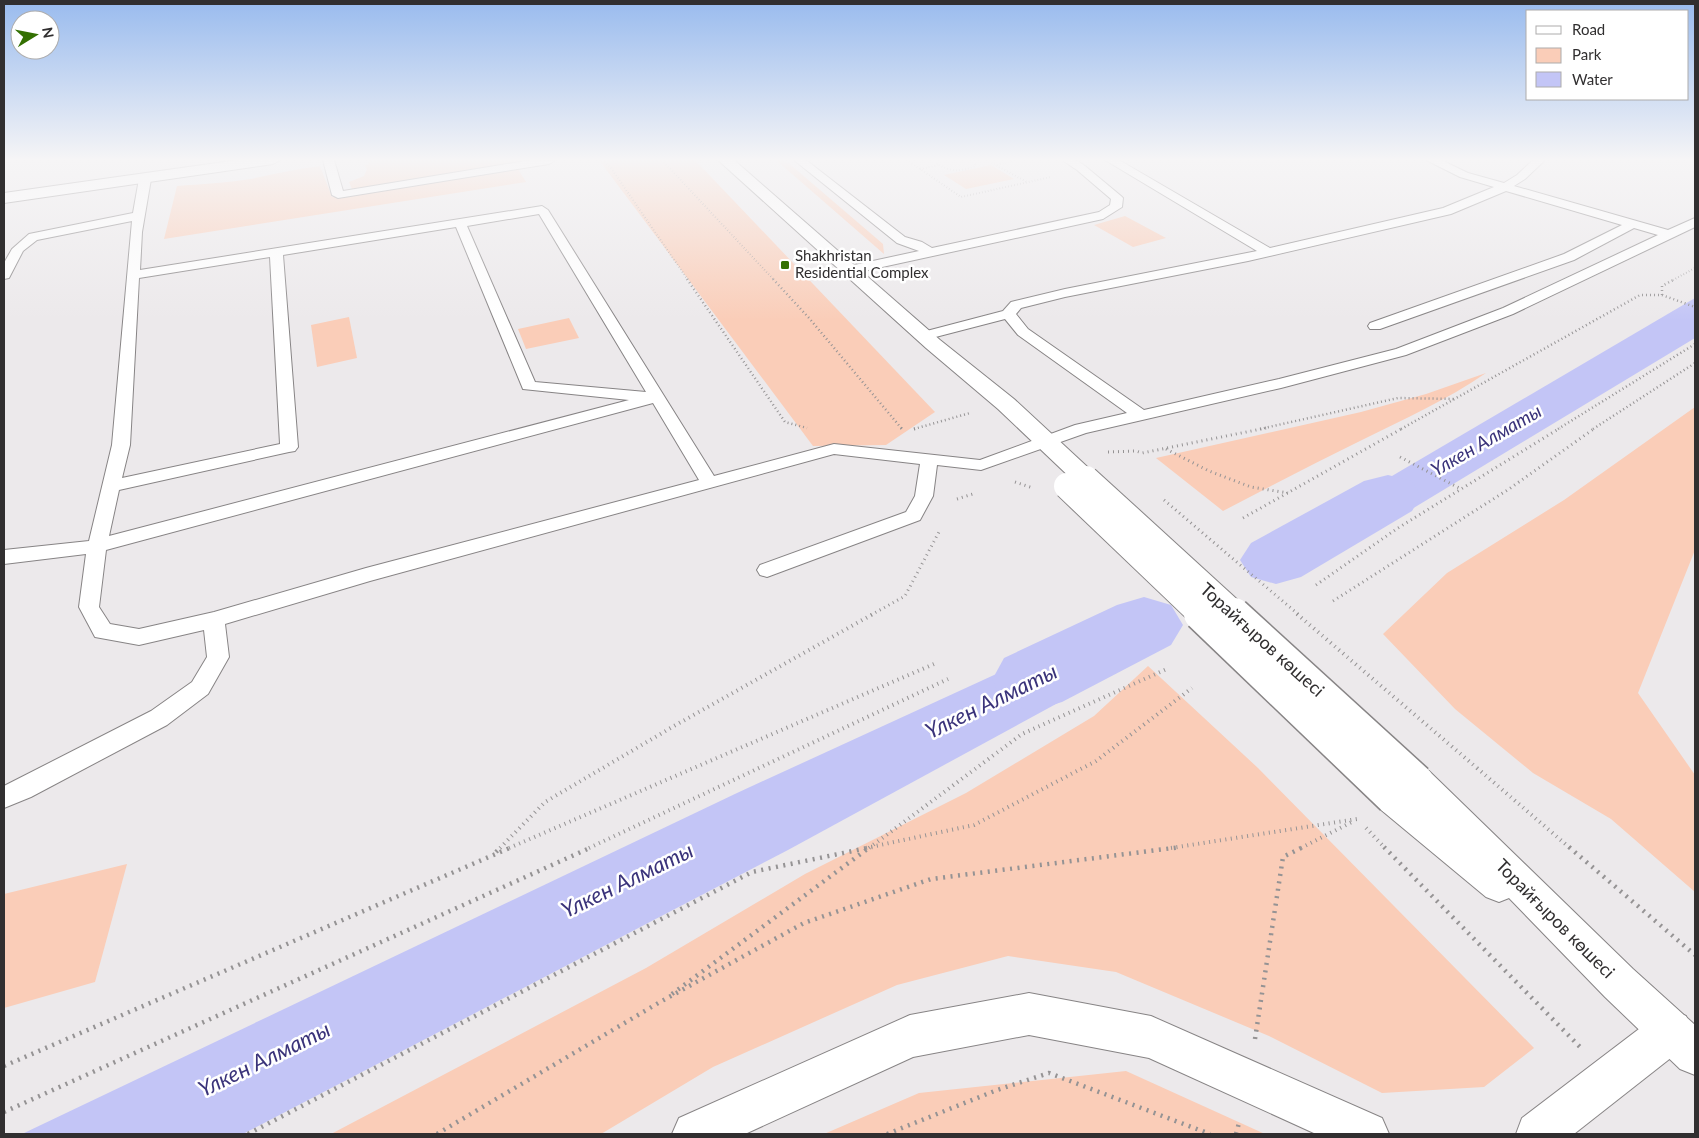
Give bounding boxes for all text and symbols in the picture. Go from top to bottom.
north arrow [10,10,60,60]
legend [1526,10,1689,100]
text: Road [1572,20,1605,38]
text: N [39,26,58,39]
text: Park [1572,45,1602,63]
text: Water [1572,70,1613,88]
place label: Shakhristan Residential Complex [795,246,929,281]
marker: Shakhristan Residential Complex [779,259,791,271]
water label: Үлкен Алматы [1426,399,1545,480]
street label: Торайғыров көшесі [1196,578,1329,701]
water label: Үлкен Алматы [920,657,1061,744]
water label: Үлкен Алматы [556,836,697,923]
street label: Торайғыров көшесі [1492,854,1620,982]
water label: Үлкен Алматы [193,1015,334,1102]

